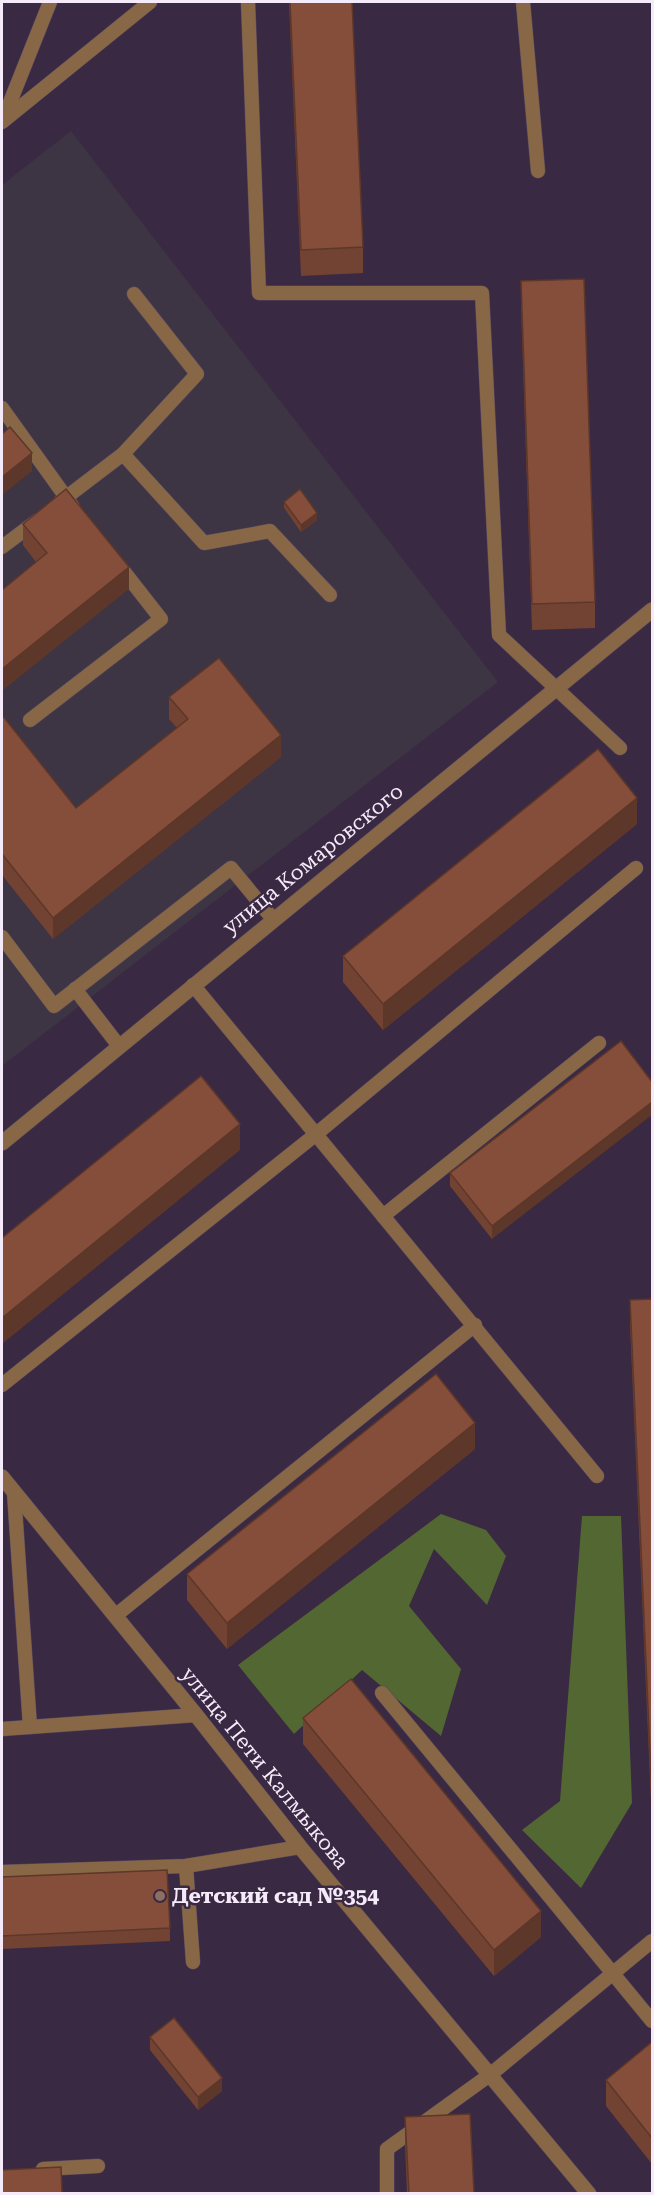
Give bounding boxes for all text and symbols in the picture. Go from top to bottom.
street label: улица Комаровского [218,779,408,939]
street label: улица Пети Калмыкова [176,1662,354,1874]
place label: Детский сад №354 [172,1884,379,1908]
marker: Детский сад №354 [153,1889,167,1903]

